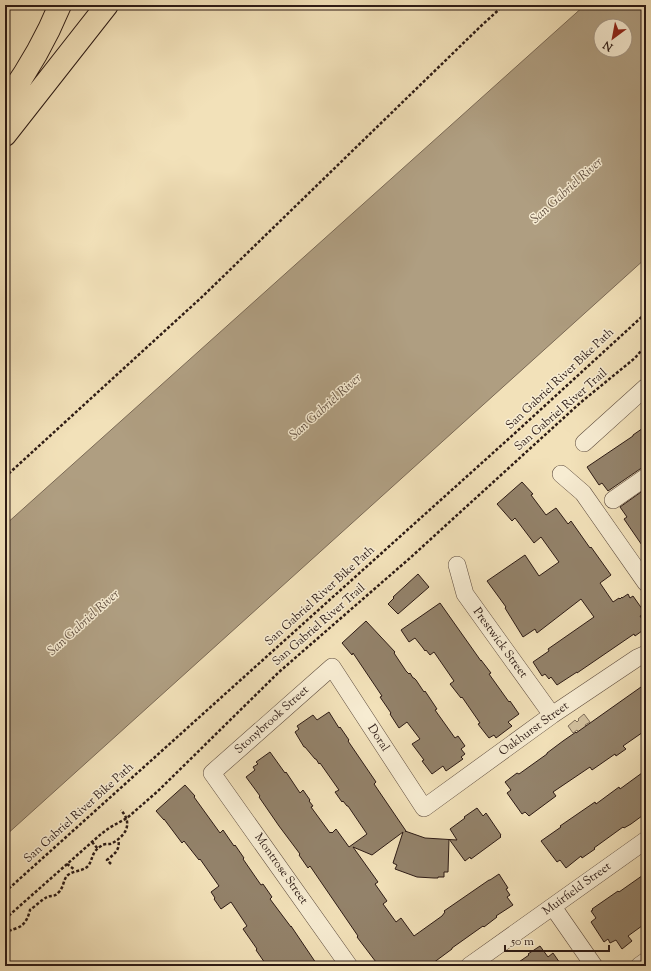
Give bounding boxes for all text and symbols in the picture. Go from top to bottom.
north arrow [593,18,633,58]
text: N [600,36,617,55]
water label: San Gabriel River [527,154,607,228]
street label: San Gabriel River Bike Path [502,324,618,434]
street label: San Gabriel River Trail [511,364,612,456]
water label: San Gabriel River [286,370,366,444]
street label: San Gabriel River Bike Path [261,542,379,650]
street label: San Gabriel River Trail [269,579,370,671]
water label: San Gabriel River [44,586,124,660]
street label: Prestwick Street [468,604,532,682]
street label: Stonybrook Street [231,682,313,758]
street label: Oakhurst Street [495,697,573,761]
street label: Doral [362,721,394,756]
street label: San Gabriel River Bike Path [20,759,138,867]
street label: Montrose Street [250,830,312,908]
street label: Muirfield Street [539,858,615,920]
scale bar [505,927,609,953]
text: 50 m [510,933,534,951]

